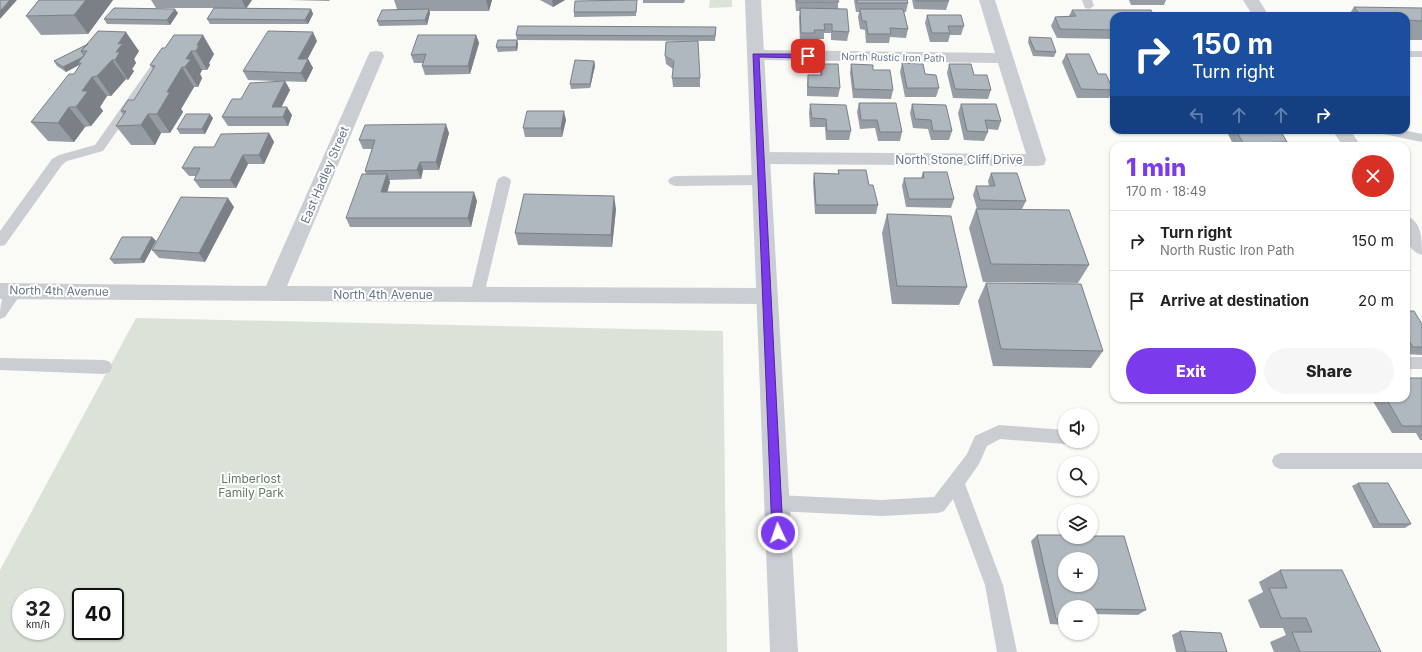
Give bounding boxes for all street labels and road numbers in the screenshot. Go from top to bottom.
street label: North Rustic Iron Path [841,50,945,64]
street label: East Hadley Street [297,124,352,226]
street label: North Stone Cliff Drive [895,152,1023,167]
street label: North 4th Avenue [9,282,109,299]
street label: North 4th Avenue [333,287,433,302]

